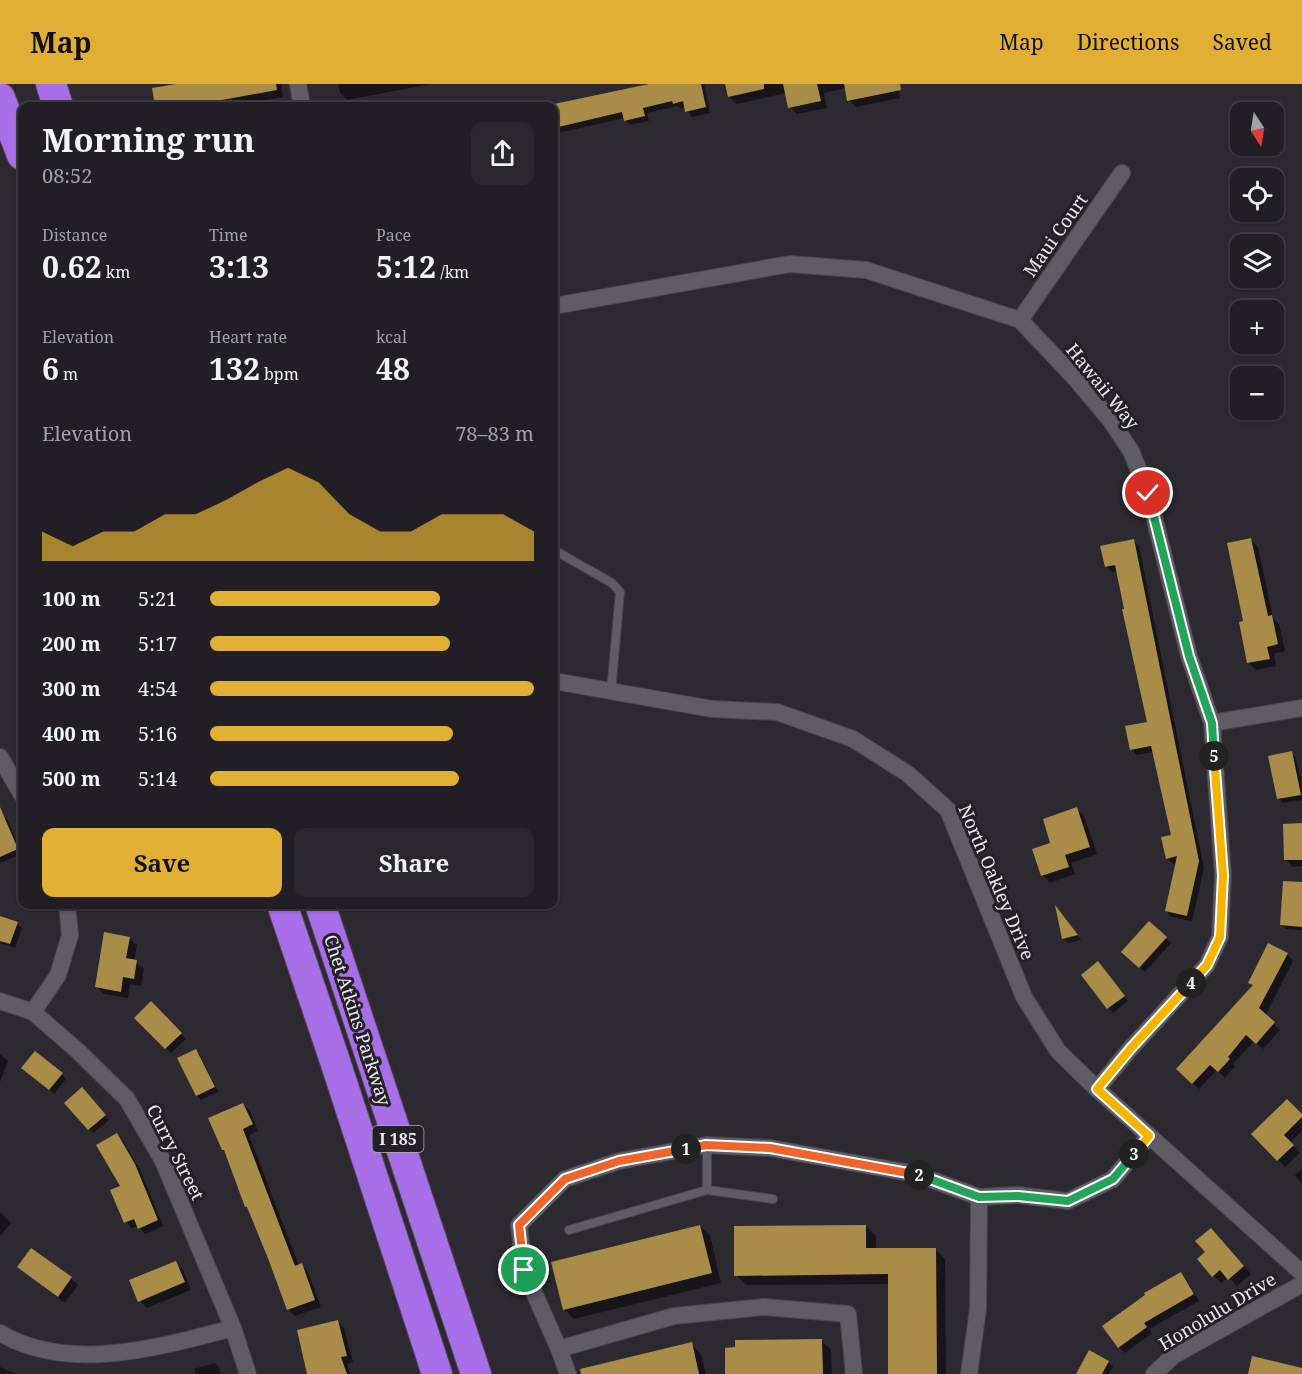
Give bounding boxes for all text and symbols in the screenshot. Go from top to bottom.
text: Map [30,23,92,61]
text: Map [999,28,1044,56]
text: Directions [1077,28,1179,56]
text: Saved [1212,28,1272,56]
north arrow [1230,102,1284,156]
map controls [1230,102,1284,420]
text: Morning run [42,117,255,162]
button: share [471,122,534,185]
text: 08:52 [42,162,92,189]
button: locate [1230,168,1284,222]
street label: Maui Court [1017,189,1093,281]
text: Distance [42,224,107,246]
text: Time [209,224,248,246]
text: Pace [376,224,411,246]
button: layers [1230,234,1284,288]
text: 0.62 [42,246,102,287]
text: 3:13 [209,246,269,287]
text: 5:12 [376,246,436,287]
text: km [102,261,130,283]
text: /km [436,261,469,283]
button: + [1230,300,1284,354]
text: Elevation [42,326,114,348]
text: Heart rate [209,326,287,348]
text: kcal [376,326,407,348]
street label: Hawaii Way [1061,338,1146,435]
text: 6 [42,348,59,389]
text: 132 [209,348,260,389]
text: 48 [376,348,410,389]
text: m [59,363,78,385]
text: bpm [260,363,299,385]
button: − [1230,366,1284,420]
text: Elevation [42,420,132,447]
text: 78–83 m [455,420,534,447]
pin [1122,467,1173,518]
icon: check [1131,476,1164,509]
text: 100 m [42,585,101,612]
text: 5:21 [138,585,177,612]
text: 200 m [42,630,101,657]
text: 5:17 [138,630,177,657]
text: 300 m [42,675,101,702]
text: 4:54 [138,675,177,702]
text: 400 m [42,720,101,747]
text: 5:16 [138,720,177,747]
pin: 5 [1199,741,1229,771]
text: 5 [1209,745,1219,767]
text: 500 m [42,765,101,792]
text: 5:14 [138,765,177,792]
street label: North Oakley Drive [953,801,1041,963]
button: Save [42,828,282,897]
button: Share [294,828,534,897]
street label: Chet Atkins Parkway [319,931,397,1109]
pin: 4 [1176,968,1206,998]
text: 4 [1186,972,1196,994]
street label: Curry Street [142,1100,210,1204]
road number: I 185 [372,1126,424,1152]
pin: 1 [671,1134,701,1164]
text: 1 [681,1138,691,1160]
pin: 3 [1119,1139,1149,1169]
text: 3 [1129,1143,1139,1165]
pin: 2 [904,1160,934,1190]
text: 2 [914,1164,924,1186]
pin [498,1244,549,1295]
icon: arrive [507,1253,540,1286]
street label: Honolulu Drive [1154,1267,1280,1355]

